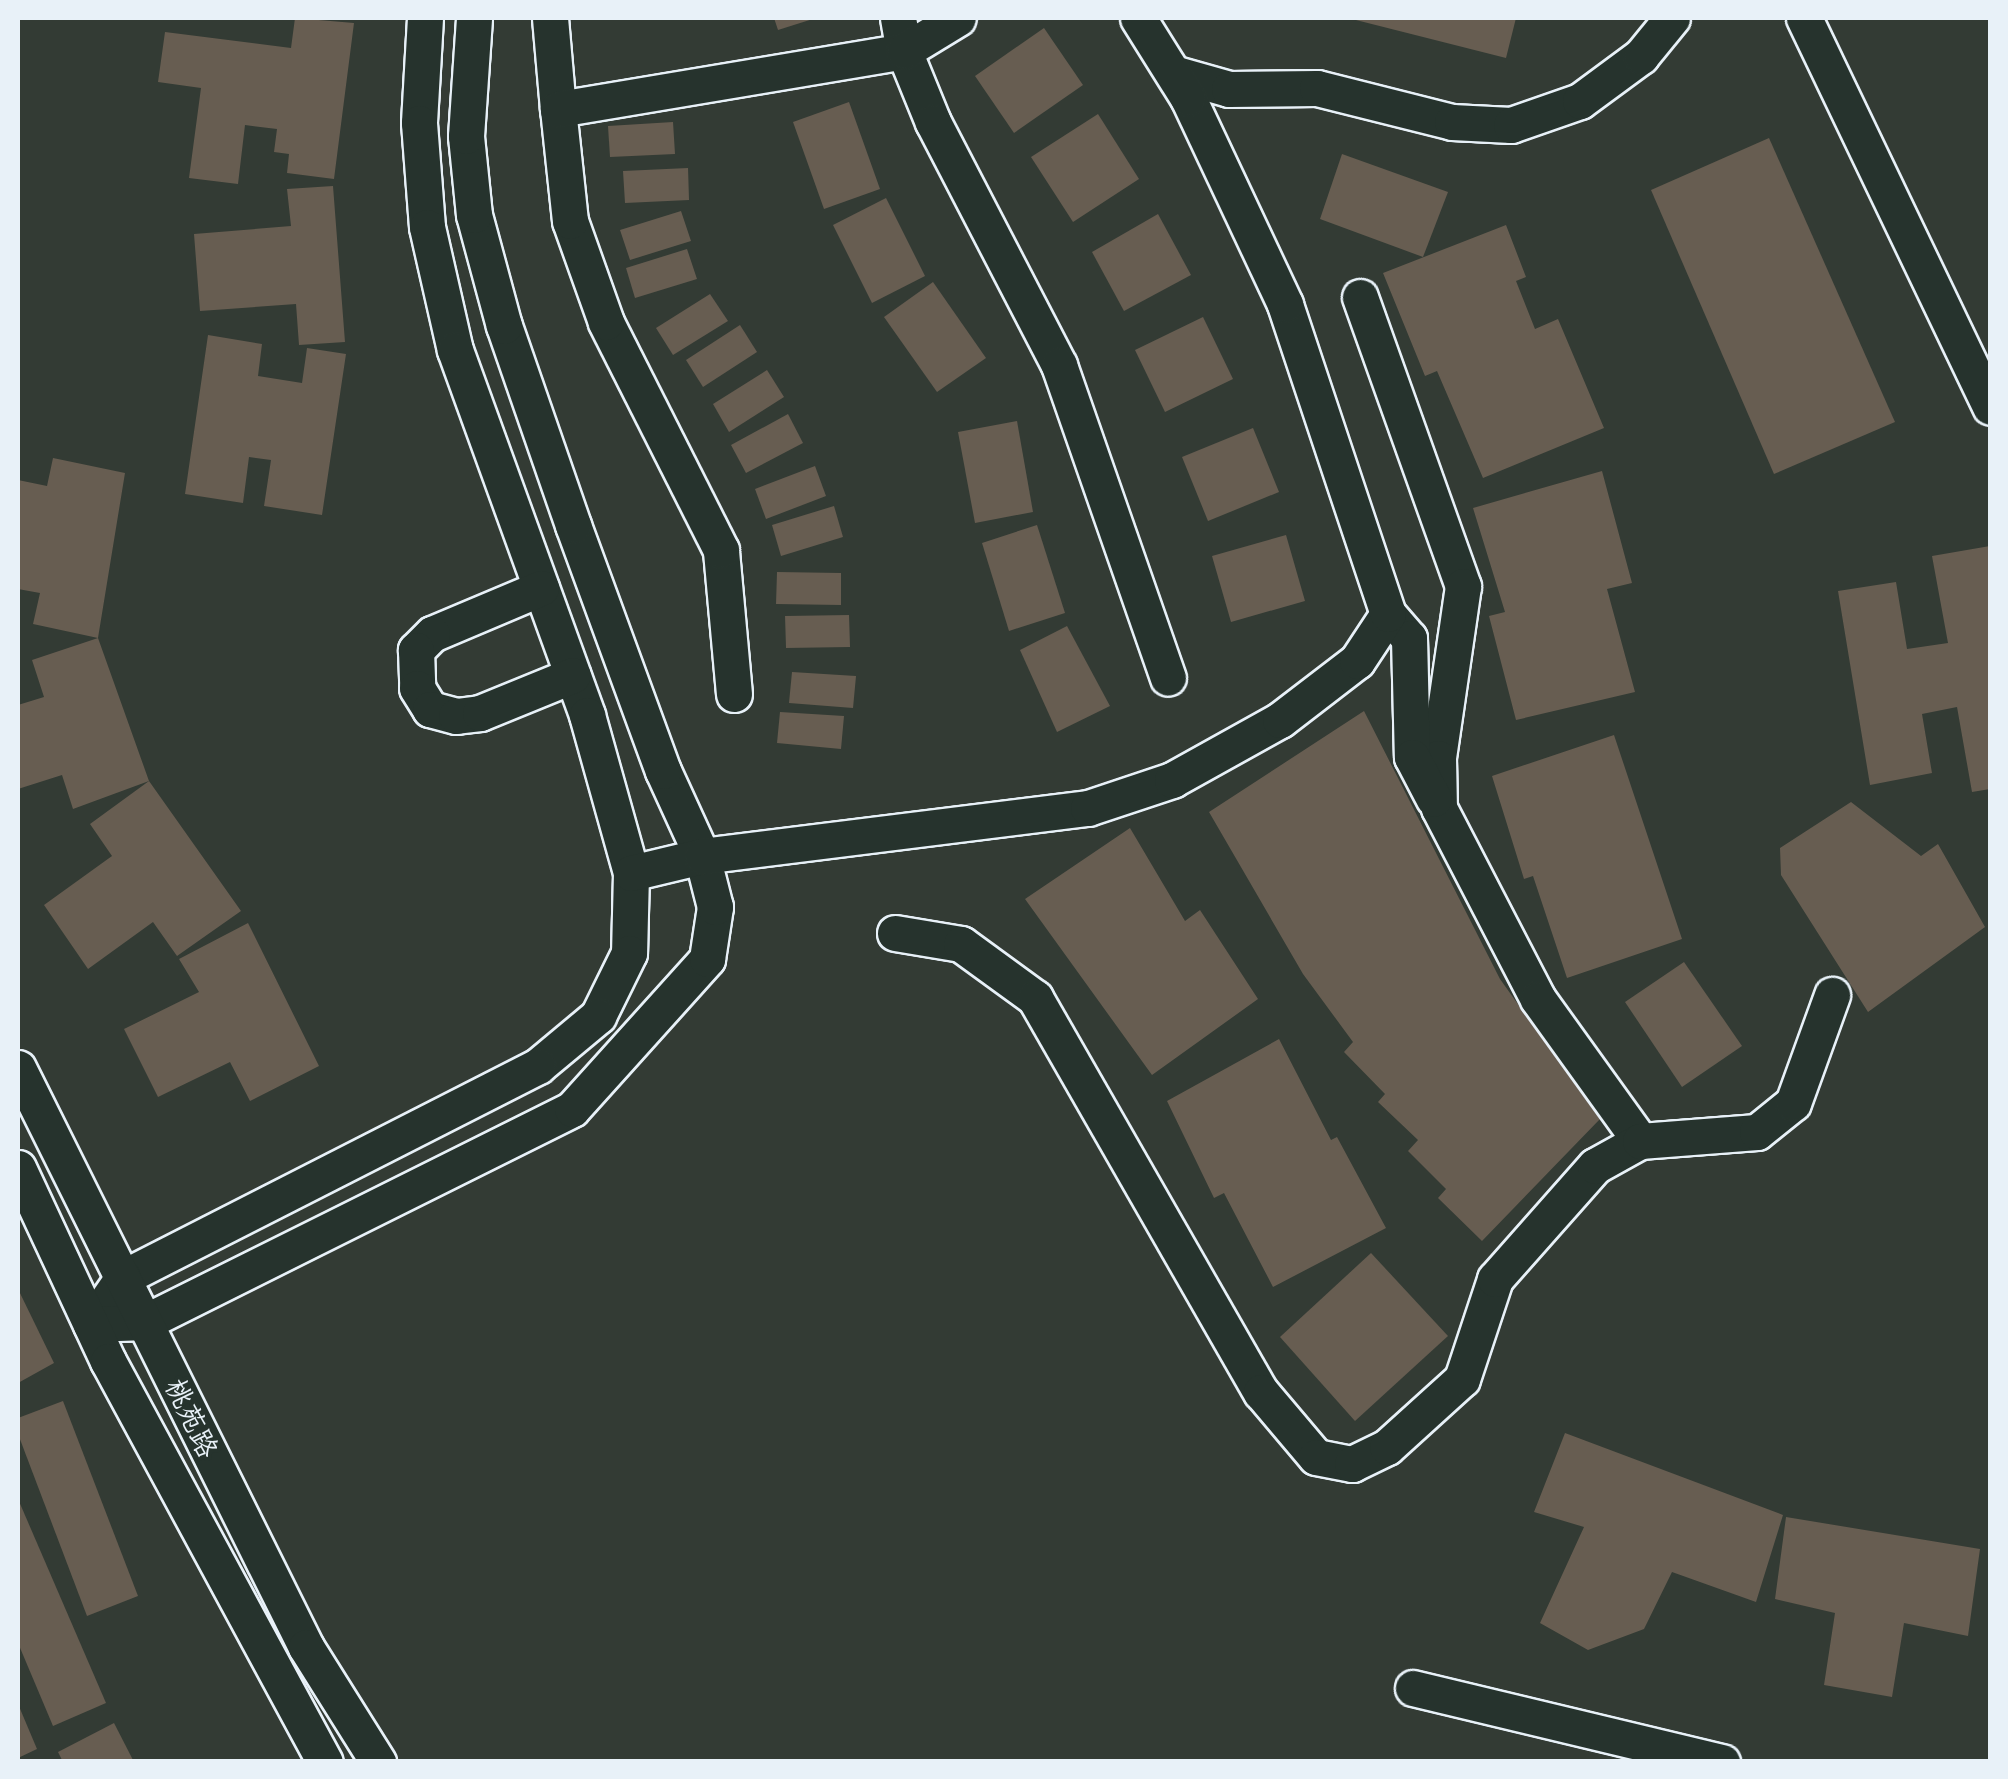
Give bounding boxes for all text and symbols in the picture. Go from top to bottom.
street label: 桃苑路 [158,1373,226,1463]

